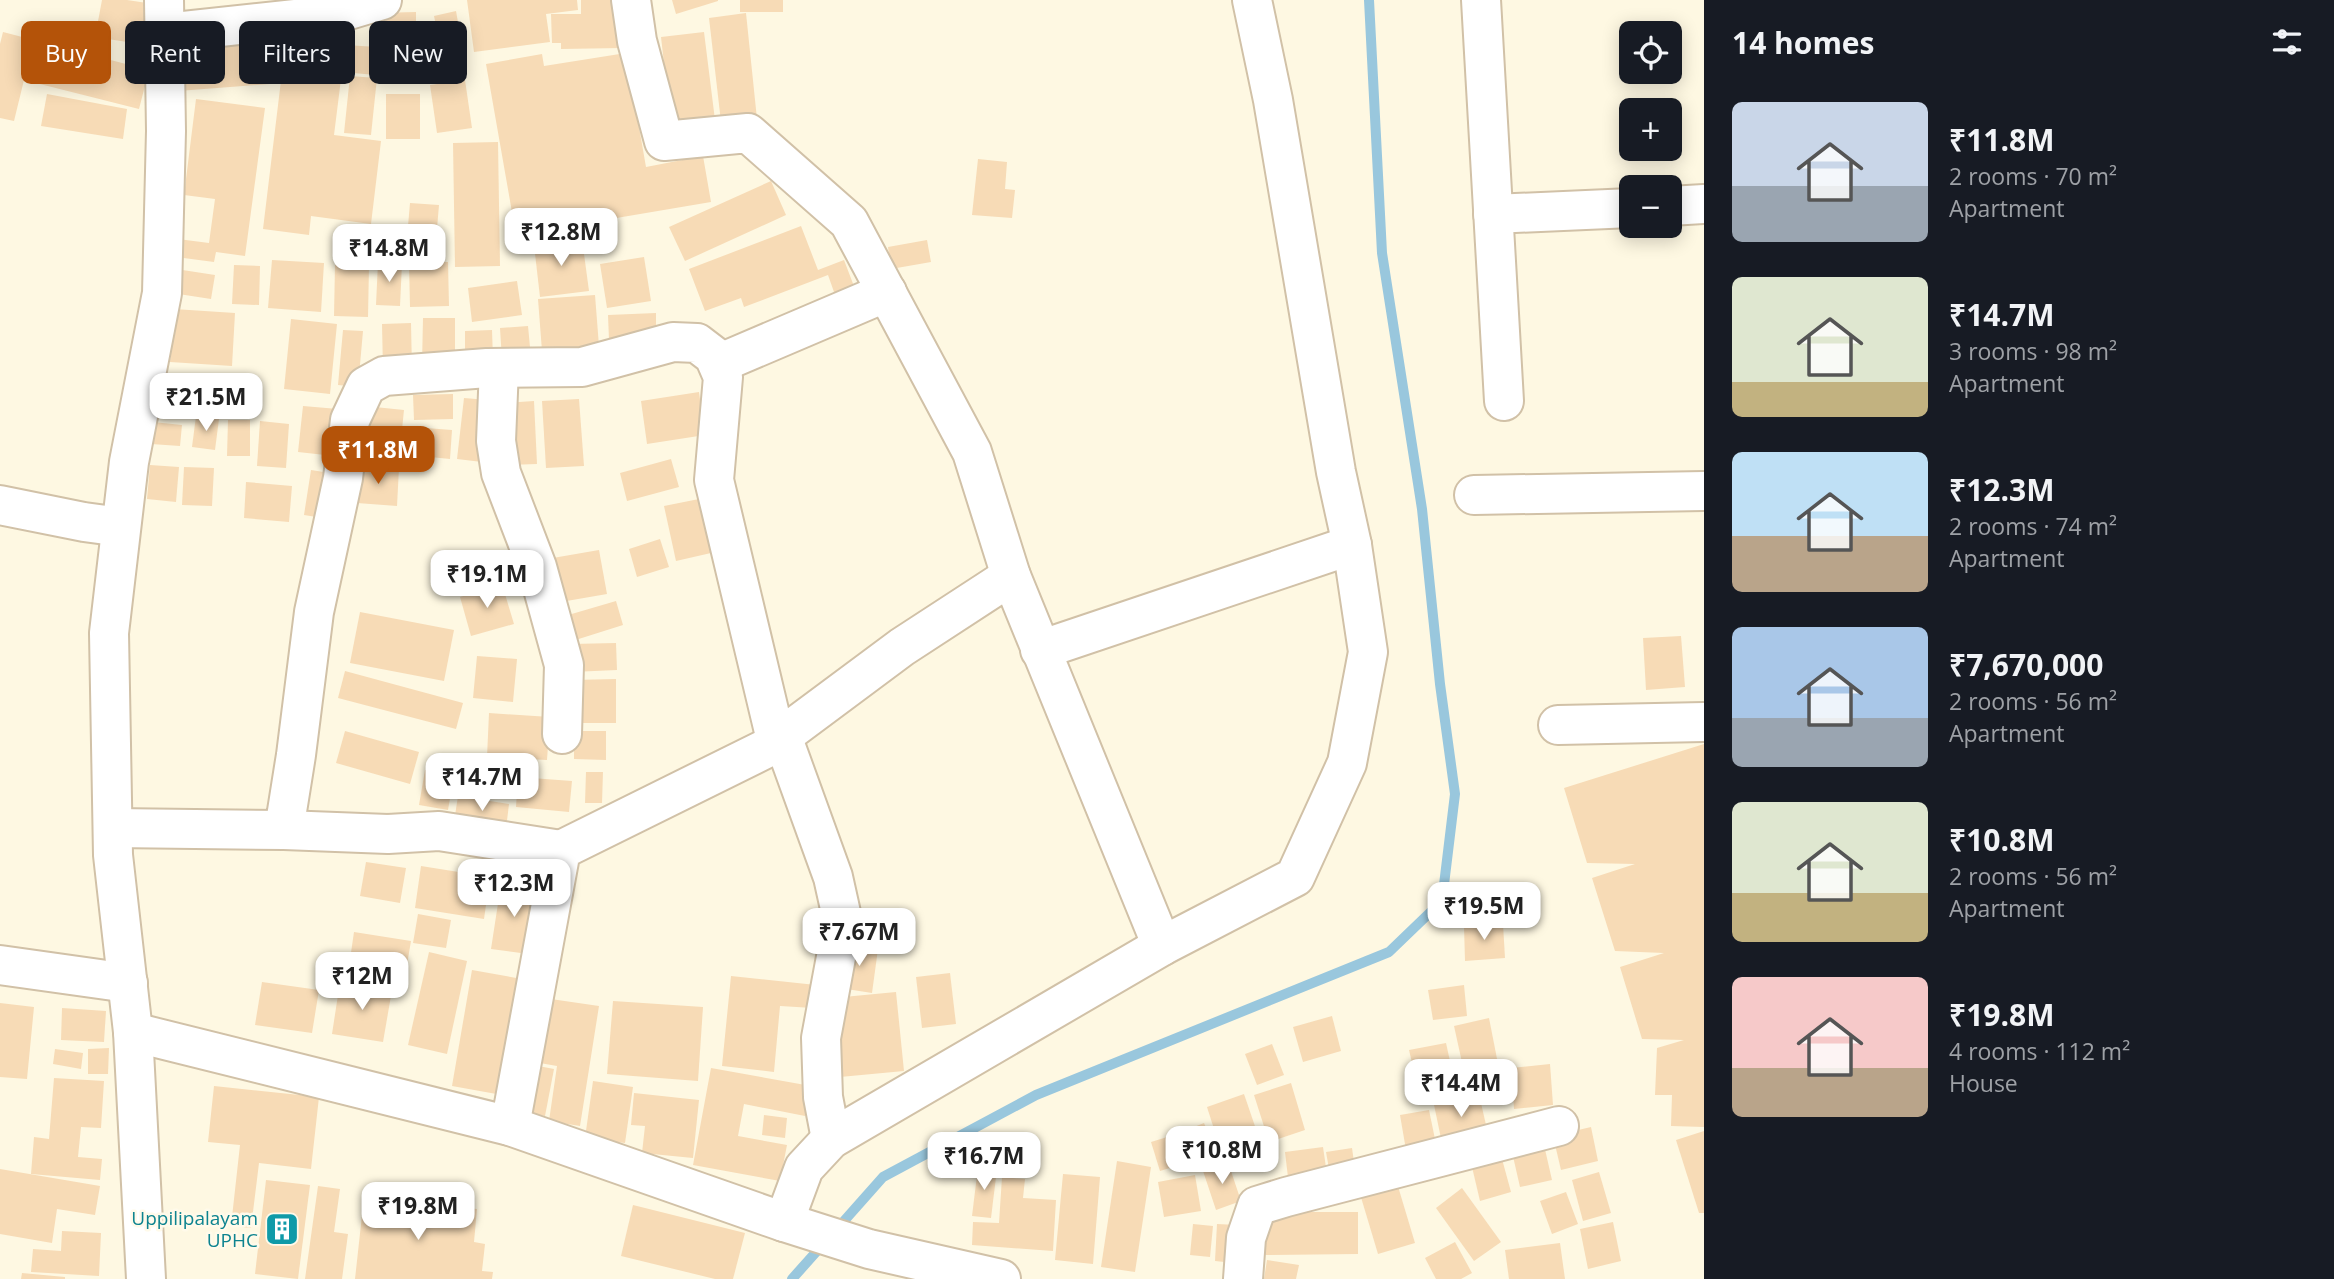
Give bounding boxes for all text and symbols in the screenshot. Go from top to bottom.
chip: Buy [21,21,111,84]
chip: Rent [125,21,225,84]
chip: Filters [239,21,355,84]
chip: New [369,21,467,84]
map controls [1619,21,1682,238]
button: locate [1619,21,1682,84]
text: 14 homes [1732,22,1875,63]
icon: filters [2268,23,2306,61]
button: + [1619,98,1682,161]
text: ₹11.8M [1949,119,2054,160]
icon: home [1788,130,1872,214]
text: 2 rooms · 70 m² [1949,160,2117,192]
button: − [1619,175,1682,238]
text: Apartment [1949,192,2065,224]
pin: ₹12.8M [504,208,618,268]
text: ₹12.8M [521,215,601,247]
pin: ₹14.8M [332,224,446,284]
text: ₹14.8M [349,231,429,263]
text: ₹14.7M [1949,294,2054,335]
icon: home [1788,305,1872,389]
text: 3 rooms · 98 m² [1949,335,2117,367]
text: Apartment [1949,367,2065,399]
pin: ₹21.5M [149,374,263,433]
text: ₹21.5M [166,380,246,412]
pin: ₹11.8M [321,426,435,486]
text: ₹11.8M [338,433,418,465]
text: ₹12.3M [1949,469,2054,510]
icon: home [1788,480,1872,564]
text: 2 rooms · 74 m² [1949,510,2117,542]
text: Apartment [1949,542,2065,574]
pin: ₹19.1M [430,550,544,610]
text: ₹19.1M [447,557,527,589]
text: ₹7,670,000 [1949,644,2103,685]
icon: home [1788,655,1872,739]
text: 2 rooms · 56 m² [1949,685,2117,717]
text: Apartment [1949,717,2065,749]
pin: ₹14.7M [425,754,539,813]
text: ₹14.7M [442,760,522,792]
text: ₹10.8M [1949,819,2054,860]
icon: home [1788,830,1872,914]
pin: ₹12.3M [457,860,571,919]
text: 2 rooms · 56 m² [1949,860,2117,892]
text: ₹12.3M [474,866,554,898]
pin: ₹19.5M [1427,883,1541,942]
text: ₹19.5M [1444,889,1524,921]
text: Apartment [1949,892,2065,924]
pin: ₹7.67M [802,908,916,968]
text: ₹7.67M [819,915,899,947]
pin: ₹12M [321,953,403,1012]
text: ₹12M [331,959,393,991]
text: ₹19.8M [1949,994,2054,1035]
icon: home [1788,1005,1872,1089]
text: 4 rooms · 112 m² [1949,1035,2130,1067]
pin: ₹14.4M [1404,1060,1518,1119]
text: ₹14.4M [1421,1066,1501,1098]
text: House [1949,1067,2018,1099]
pin: ₹10.8M [1165,1126,1279,1186]
pin: ₹16.7M [927,1132,1041,1192]
text: ₹10.8M [1182,1133,1262,1165]
text: ₹16.7M [944,1139,1024,1171]
pin: ₹19.8M [361,1182,475,1242]
text: ₹19.8M [378,1189,458,1221]
place label: Uppilipalayam UPHC [131,1205,258,1253]
building icon: Uppilipalayam UPHC [263,1210,301,1248]

